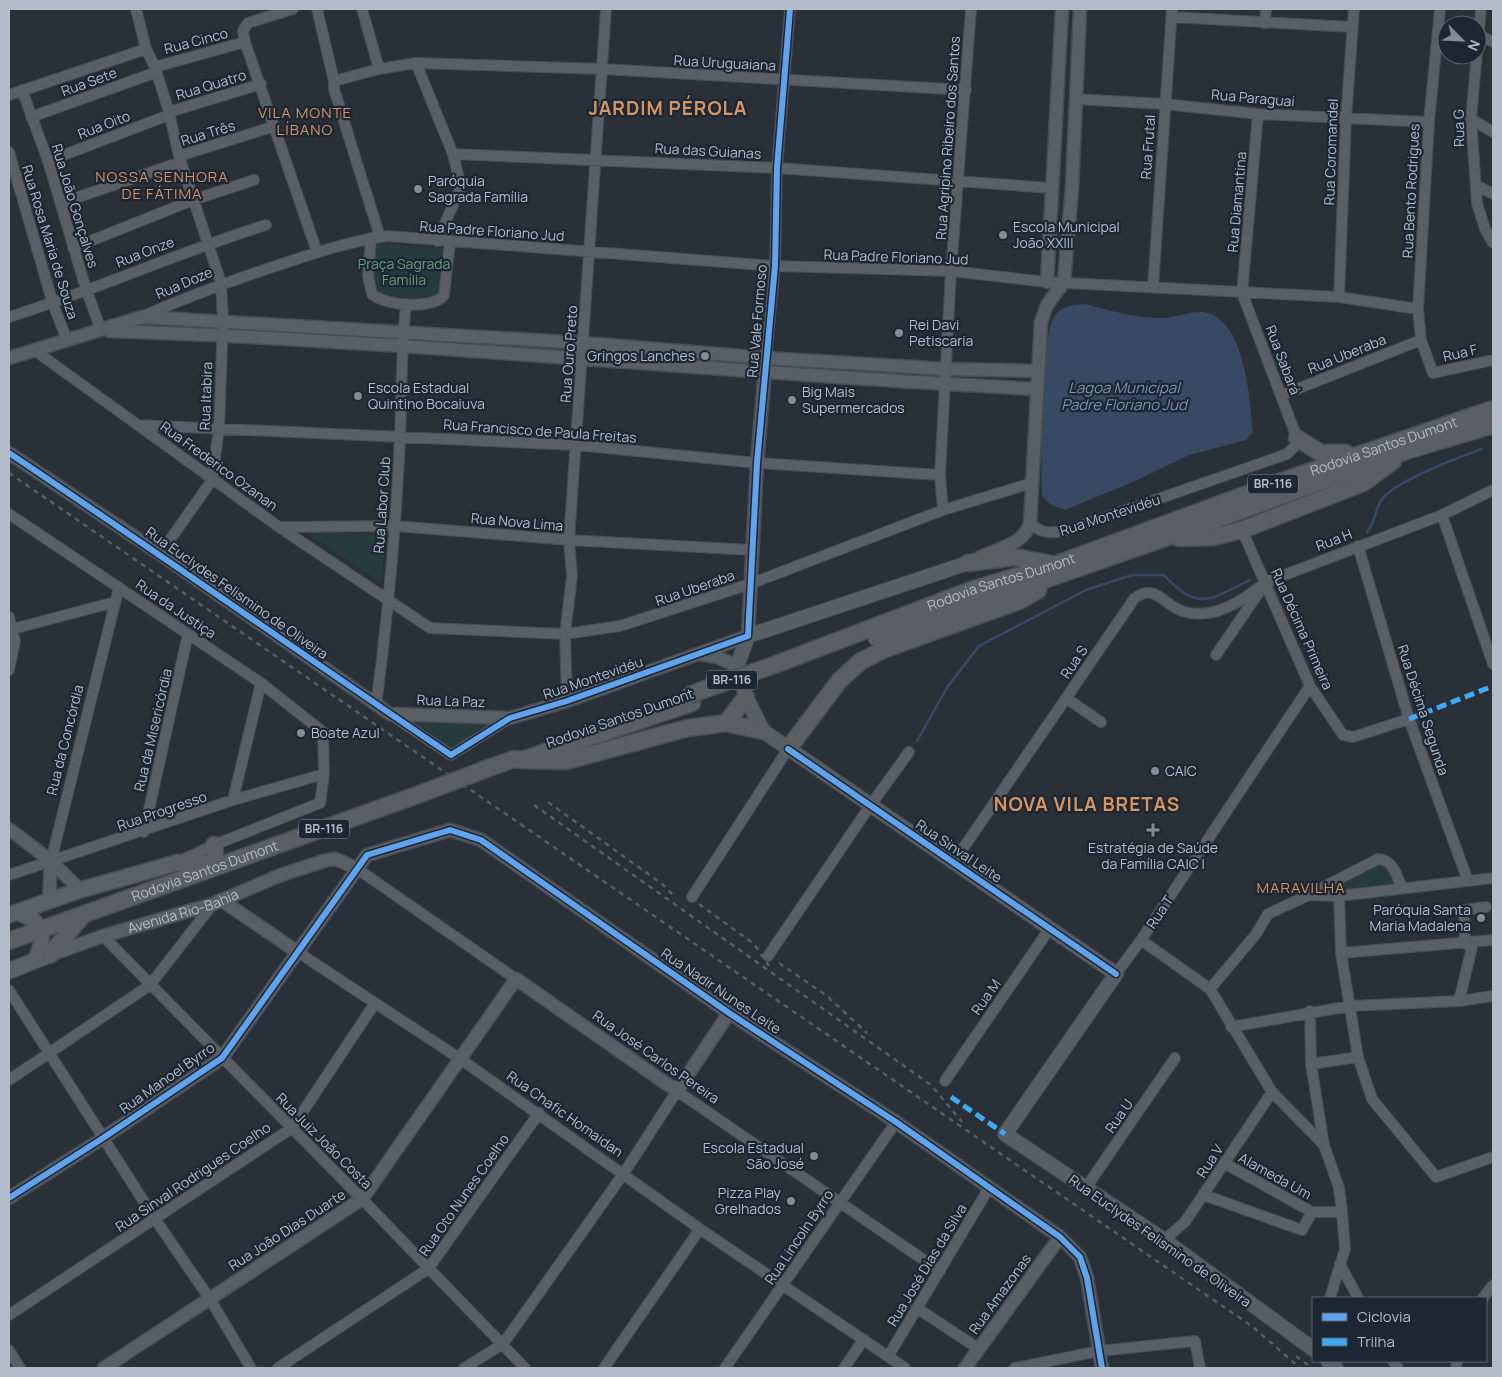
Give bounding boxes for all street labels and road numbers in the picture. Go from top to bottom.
street label: Rua Cinco [162,23,230,58]
street label: Rua Agripino Ribeiro dos Santos [931,35,964,240]
street label: Rua Uruguaiana [673,50,777,75]
street label: Rua Sete [58,63,119,100]
street label: Rua Quatro [173,65,248,104]
street label: Rua Paraguai [1210,84,1296,111]
street label: Rua Coromandel [1319,98,1342,206]
street label: Rua Oito [75,106,133,143]
street label: Rua G [1449,109,1468,147]
street label: Rua Frutal [1136,114,1159,180]
street label: Rua Três [178,115,237,150]
street label: Rua Bento Rodrigues [1397,123,1424,259]
street label: Rua das Guianas [654,138,762,163]
street label: Rua João Gonçalves [48,141,103,270]
street label: Rua Diamantina [1223,151,1250,253]
street label: Rua Rosa Maria de Souza [18,162,83,321]
street label: Rua Padre Floriano Jud [419,216,565,245]
street label: Rua Onze [113,232,177,271]
street label: Rua Padre Floriano Jud [823,244,969,269]
street label: Rua Doze [152,262,215,303]
street label: Rua Vale Formoso [742,264,771,378]
street label: Rua Ouro Preto [556,305,581,403]
street label: Rua Sabará [1262,322,1305,397]
street label: Rua Uberaba [1305,329,1389,378]
street label: Rua F [1441,339,1479,366]
street label: Rua Itabira [195,361,216,431]
street label: Rodovia Santos Dumont [1307,412,1460,480]
street label: Rua Francisco de Paula Freitas [443,414,637,447]
street label: Rua Frederico Ozanan [157,417,282,515]
street label: Rua Labor Club [369,456,394,554]
road number: BR-116 [1248,474,1298,494]
street label: Rua Montevidéu [1057,489,1162,540]
street label: Rua Nova Lima [470,508,564,535]
street label: Rua Euclydes Felismino de Oliveira [142,522,332,663]
street label: Rua H [1313,524,1355,555]
street label: Rodovia Santos Dumont [924,548,1078,615]
street label: Rua Uberaba [653,565,737,610]
street label: Rua Décima Primeira [1267,565,1338,693]
street label: Rua da Justiça [132,575,220,642]
street label: Rua S [1056,641,1092,682]
street label: Rua Décima Segunda [1393,642,1454,778]
street label: Rua Montevidéu [540,652,645,704]
street label: Rua da Misericórdia [129,667,176,793]
road number: BR-116 [707,670,757,690]
street label: Rua da Concórdia [42,683,87,797]
street label: Rodovia Santos Dumont [544,683,696,752]
street label: Rua La Paz [416,690,486,711]
street label: Rua Progresso [114,786,209,835]
street label: Rua Sinval Leite [912,815,1006,887]
road number: BR-116 [299,820,349,839]
street label: Rodovia Santos Dumont [129,835,281,905]
street label: Avenida Rio-Bahia [125,884,241,937]
street label: Rua T [1142,891,1178,932]
street label: Rua Nadir Nunes Leite [657,943,785,1038]
street label: Rua M [966,975,1005,1018]
street label: Rua José Carlos Pereira [589,1006,723,1108]
street label: Rua Manoel Byrro [115,1038,218,1118]
street label: Rua Chafic Homaidan [503,1066,627,1161]
street label: Rua Juiz João Costa [272,1088,377,1193]
street label: Rua U [1100,1095,1137,1137]
street label: Rua Sinval Rodrigues Coelho [111,1117,274,1236]
street label: Rua Oto Nunes Coelho [414,1130,513,1260]
street label: Rua V [1192,1140,1228,1181]
street label: Alameda Um [1235,1148,1315,1203]
street label: Rua Euclydes Felismino de Oliveira [1065,1170,1255,1311]
street label: Rua João Dias Duarte [225,1185,349,1275]
street label: Rua Lincoln Byrro [760,1185,837,1288]
street label: Rua José Dias da Silva [882,1200,971,1330]
street label: Rua Amazonas [964,1250,1035,1338]

